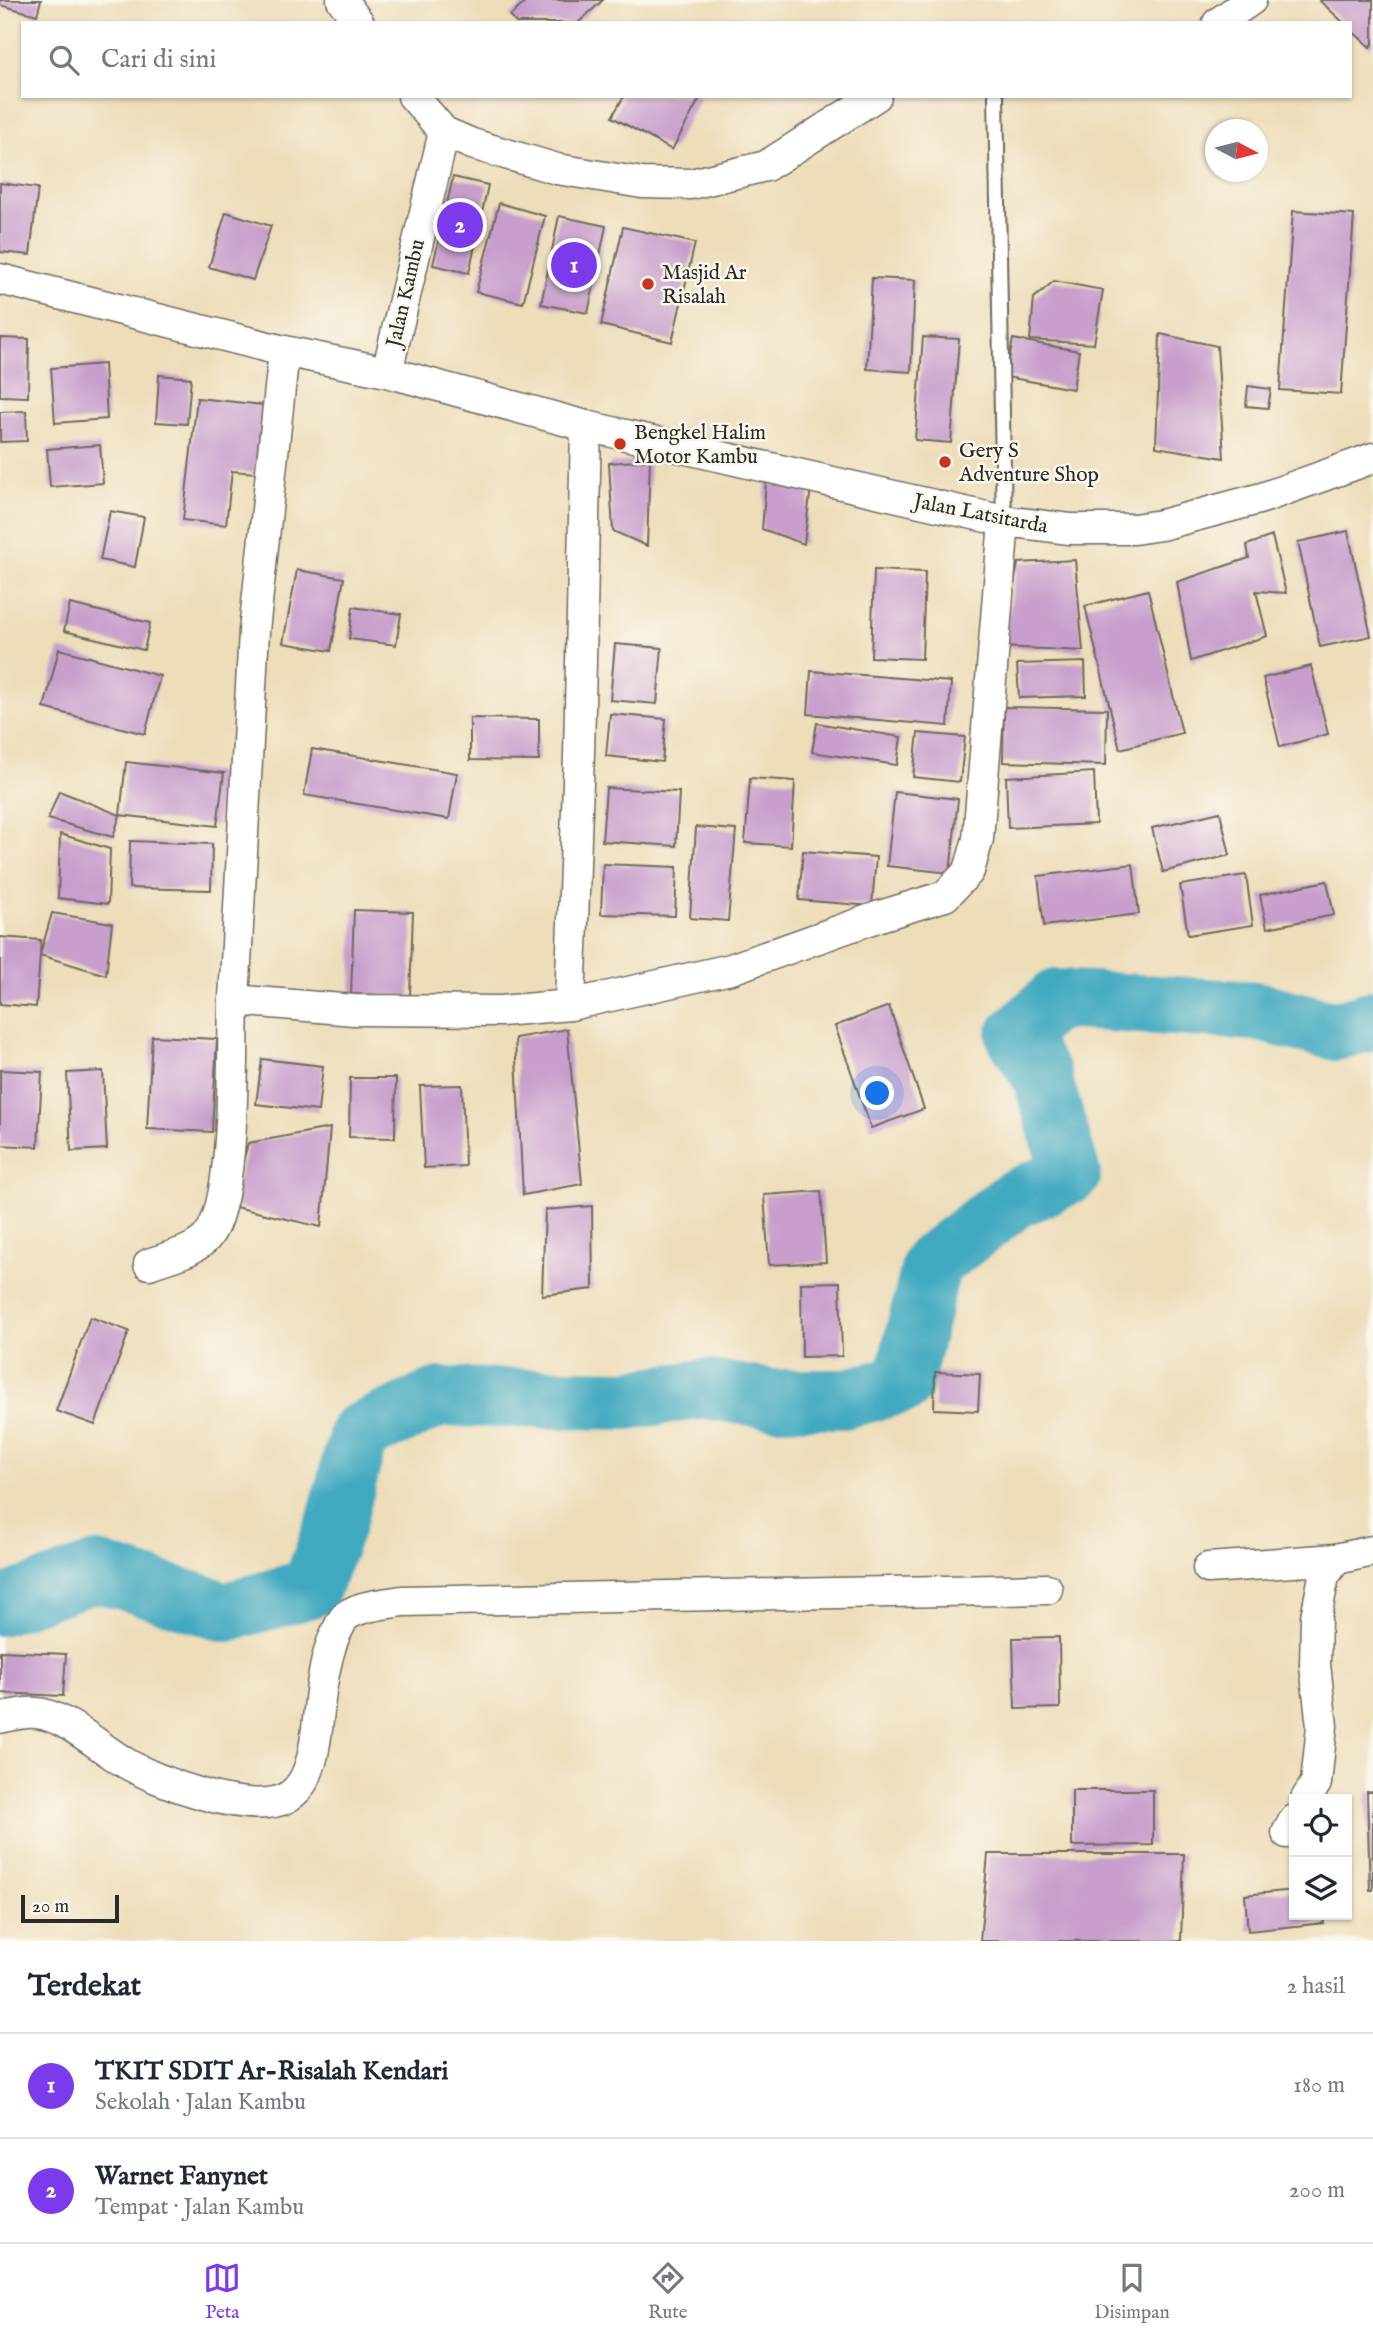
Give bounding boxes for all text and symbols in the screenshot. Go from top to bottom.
search box [21,21,1352,98]
icon: search [45,41,83,79]
text: Cari di sini [101,43,216,76]
north arrow [1205,119,1268,182]
pin: 2 [437,199,483,251]
street label: Jalan Kambu [380,237,432,352]
pin: 1 [551,239,597,291]
place label: Masjid Ar Risalah [662,260,747,311]
marker: Masjid Ar Risalah [640,276,656,292]
place label: Bengkel Halim Motor Kambu [634,420,766,471]
marker: Bengkel Halim Motor Kambu [612,436,628,452]
place label: Gery S Adventure Shop [958,438,1099,489]
marker: Gery S Adventure Shop [937,454,953,470]
street label: Jalan Latsitarda [909,488,1051,541]
your location [860,1076,894,1110]
map controls [1289,1794,1352,1920]
button: locate [1289,1794,1352,1857]
button: layers [1289,1857,1352,1920]
scale bar [21,1892,119,1924]
text: 20 m [32,1895,69,1919]
text: Terdekat [28,1968,141,2006]
text: 2 hasil [1286,1972,1345,2001]
text: TKIT SDIT Ar-Risalah Kendari [95,2055,448,2088]
text: 1 [47,2071,55,2100]
text: 180 m [1293,2071,1345,2100]
text: Sekolah · Jalan Kambu [95,2088,306,2117]
text: Warnet Fanynet [95,2160,268,2193]
text: 2 [46,2176,56,2205]
text: 200 m [1289,2176,1345,2205]
text: Tempat · Jalan Kambu [95,2193,304,2222]
tab: Peta [203,2259,241,2325]
tab: Rute [648,2259,688,2325]
tab: Disimpan [1094,2259,1170,2325]

